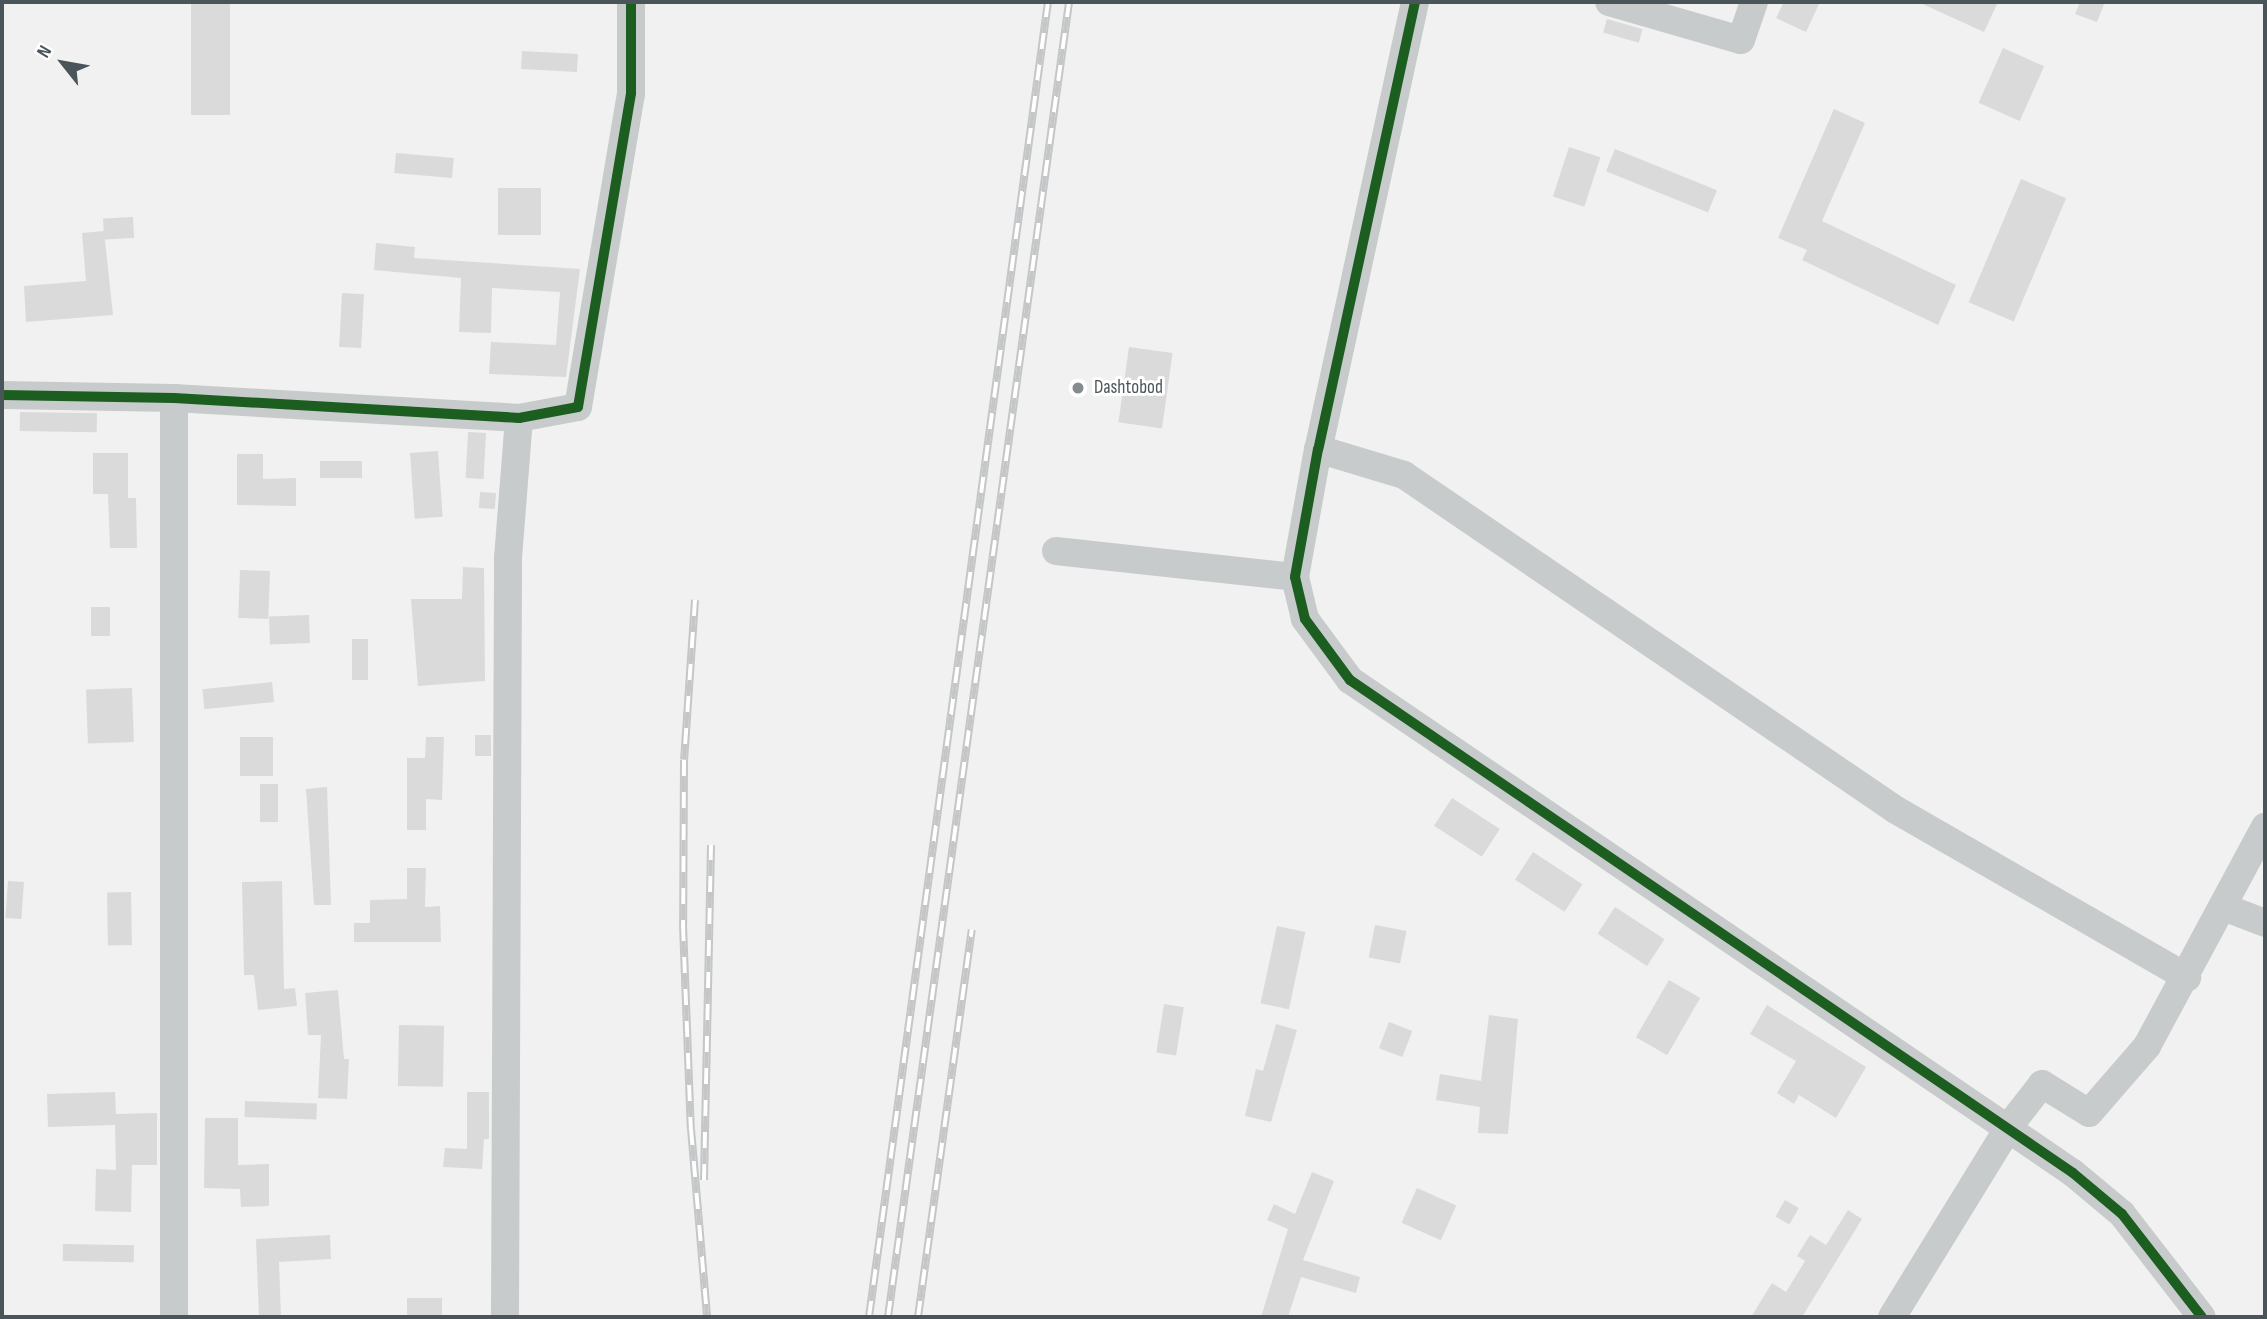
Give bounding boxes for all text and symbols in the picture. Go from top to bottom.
north arrow [28,28,98,98]
text: N [32,42,57,62]
place label: Dashtobod [1094,377,1163,399]
marker: Dashtobod [1068,378,1088,398]

